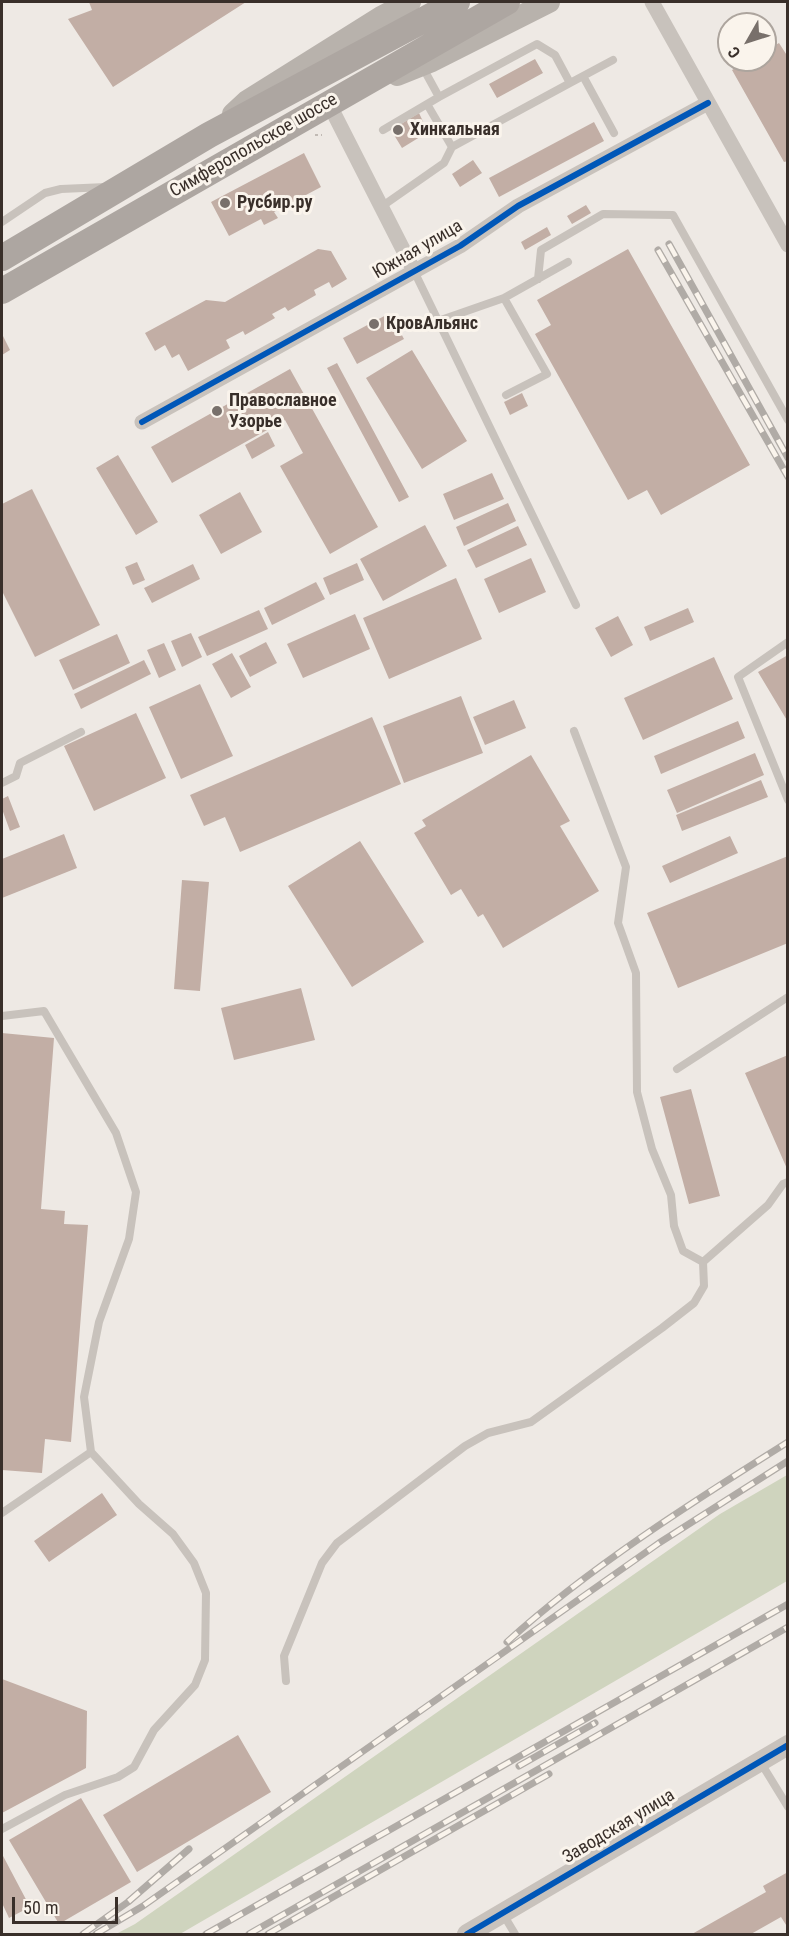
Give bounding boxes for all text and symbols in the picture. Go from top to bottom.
north arrow [717,12,777,72]
text: С [724,43,744,62]
street label: Симферопольское шоссе [166,89,342,203]
place label: Хинкальная [410,119,500,141]
marker: Хинкальная [391,123,405,137]
place label: Русбир.ру [237,192,312,214]
marker: Русбир.ру [218,196,232,210]
street label: Южная улица [369,216,467,284]
place label: КровАльянс [386,313,478,335]
marker: КровАльянс [367,317,381,331]
place label: Православное Узорье [229,390,337,432]
marker: Православное Узорье [210,404,224,418]
street label: Заводская улица [559,1785,679,1869]
scale bar [15,1885,122,1923]
text: 50 m [23,1897,58,1918]

